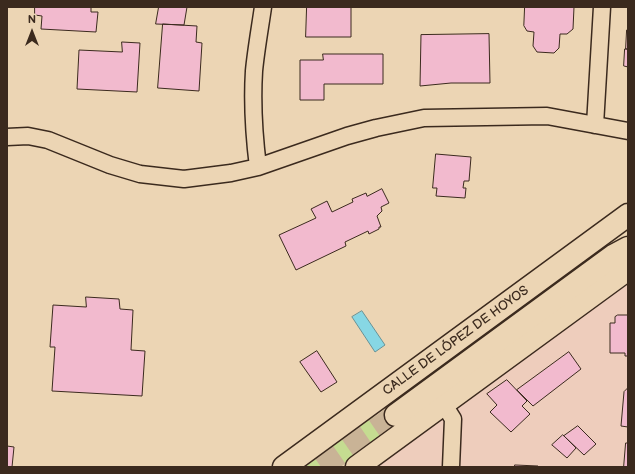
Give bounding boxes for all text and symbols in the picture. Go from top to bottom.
north arrow [12,12,52,52]
text: N [28,13,36,26]
street label: CALLE DE LÓPEZ DE HOYOS [380,283,532,399]

